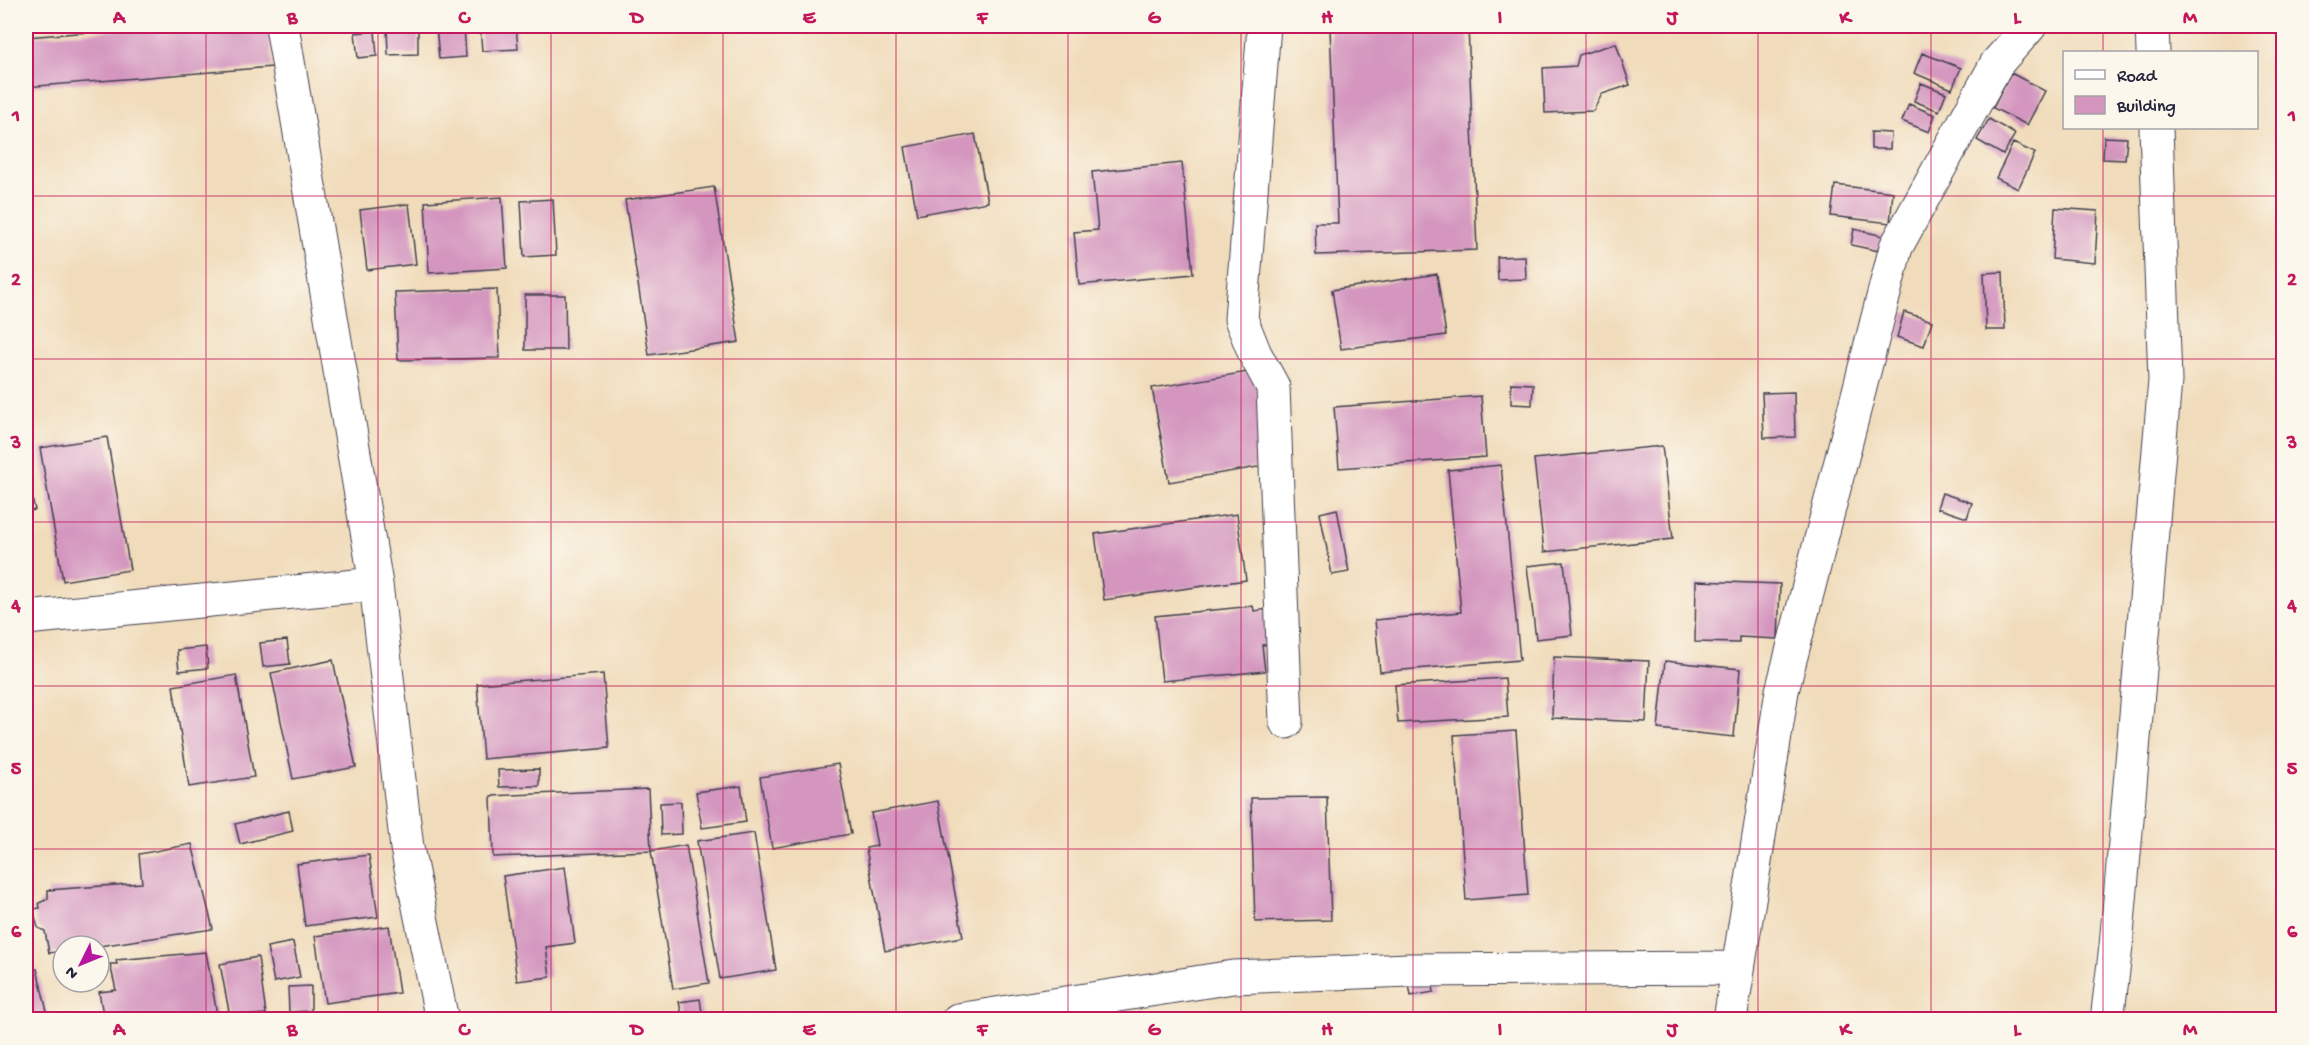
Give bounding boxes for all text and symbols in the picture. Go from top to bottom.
text: A [112,8,127,31]
text: B [286,8,298,31]
text: C [458,8,472,31]
text: D [628,8,644,31]
text: E [803,8,817,31]
text: F [976,8,989,31]
text: G [1148,8,1162,31]
text: H [1321,8,1333,31]
text: I [1498,8,1503,31]
text: J [1666,8,1679,31]
text: K [1838,8,1853,31]
text: L [2013,8,2022,31]
text: M [2183,8,2198,31]
legend [2063,51,2258,129]
text: Road [2117,67,2158,88]
text: Building [2116,97,2176,118]
text: 1 [11,106,20,129]
text: 1 [2287,106,2296,129]
text: 2 [11,270,21,293]
text: 2 [2287,270,2297,293]
text: 3 [10,433,21,456]
text: 3 [2286,433,2297,456]
text: 4 [10,596,21,619]
text: 4 [2286,596,2297,619]
text: 5 [11,759,22,782]
text: 5 [2287,759,2298,782]
text: 6 [11,922,22,945]
text: 6 [2287,922,2298,945]
north arrow [51,934,111,994]
text: N [62,961,83,982]
text: A [112,1020,127,1043]
text: B [286,1020,298,1043]
text: C [458,1020,472,1043]
text: D [628,1020,644,1043]
text: E [803,1020,817,1043]
text: F [976,1020,989,1043]
text: G [1148,1020,1162,1043]
text: H [1321,1020,1333,1043]
text: I [1498,1020,1503,1043]
text: J [1666,1020,1679,1043]
text: K [1838,1020,1853,1043]
text: L [2013,1020,2022,1043]
text: M [2183,1020,2198,1043]

